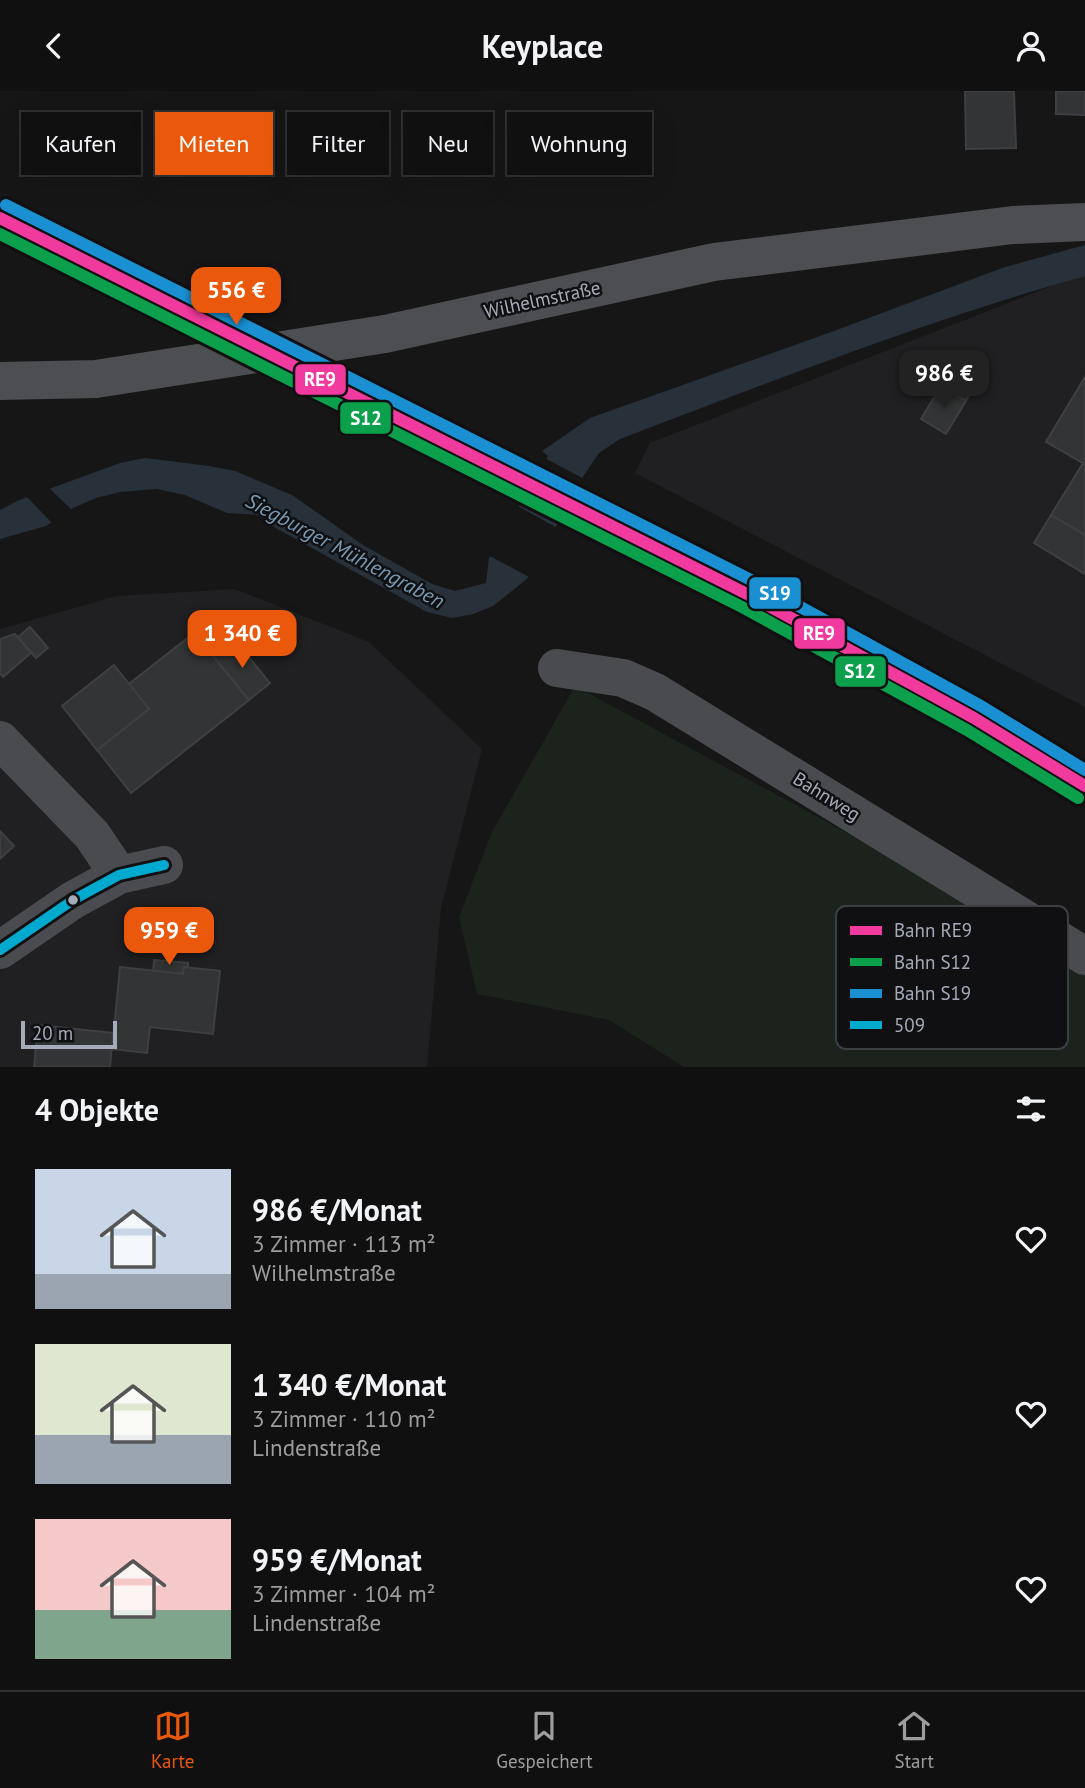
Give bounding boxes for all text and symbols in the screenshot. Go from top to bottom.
text: Keyplace [482,25,603,67]
icon: back [35,27,73,65]
icon: person [1012,27,1050,65]
chip: Kaufen [21,112,141,175]
chip: Mieten [155,112,273,175]
chip: Filter [287,112,389,175]
chip: Neu [403,112,493,175]
chip: Wohnung [507,112,652,175]
pin: 556 € [187,267,285,327]
text: 556 € [207,275,265,304]
street label: Wilhelmstraße [481,275,603,323]
pin: 986 € [895,351,993,410]
text: 986 € [915,358,973,387]
line badge: RE9 [294,363,347,396]
text: RE9 [304,367,336,391]
line badge: S12 [339,401,392,435]
text: S12 [350,406,382,430]
water label: Siegburger Mühlengraben [241,487,449,614]
line badge: S19 [748,576,802,610]
text: S19 [759,581,791,605]
pin: 1 340 € [177,611,307,670]
line badge: RE9 [793,617,846,650]
text: 1 340 € [204,618,280,647]
text: RE9 [803,621,835,645]
line badge: S12 [834,655,887,688]
text: S12 [844,659,876,683]
street label: Bahnweg [789,766,865,826]
unlabelled marker [66,893,80,907]
legend [836,906,1068,1049]
pin: 959 € [120,907,218,967]
text: 959 € [140,915,198,944]
text: Bahn RE9 [894,918,972,942]
text: Bahn S12 [894,950,971,974]
text: Bahn S19 [894,981,971,1005]
text: 509 [894,1013,925,1037]
scale bar [21,1018,117,1050]
text: 20 m [32,1021,73,1045]
text: 4 Objekte [35,1090,159,1129]
icon: filters [1012,1090,1050,1128]
text: 986 €/Monat [252,1190,422,1229]
icon: home [91,1197,175,1281]
icon: heart [1012,1220,1050,1258]
text: 3 Zimmer · 113 m² [252,1229,436,1258]
text: Wilhelmstraße [252,1258,396,1287]
text: 1 340 €/Monat [252,1365,446,1404]
icon: home [91,1372,175,1456]
icon: heart [1012,1395,1050,1433]
text: 3 Zimmer · 110 m² [252,1404,436,1433]
text: Lindenstraße [252,1433,381,1462]
text: 959 €/Monat [252,1540,422,1579]
icon: home [91,1547,175,1631]
icon: heart [1012,1570,1050,1608]
text: 3 Zimmer · 104 m² [252,1579,436,1608]
text: Lindenstraße [252,1608,381,1637]
tab: Karte [151,1707,194,1773]
tab: Gespeichert [496,1707,593,1773]
tab: Start [895,1707,934,1773]

